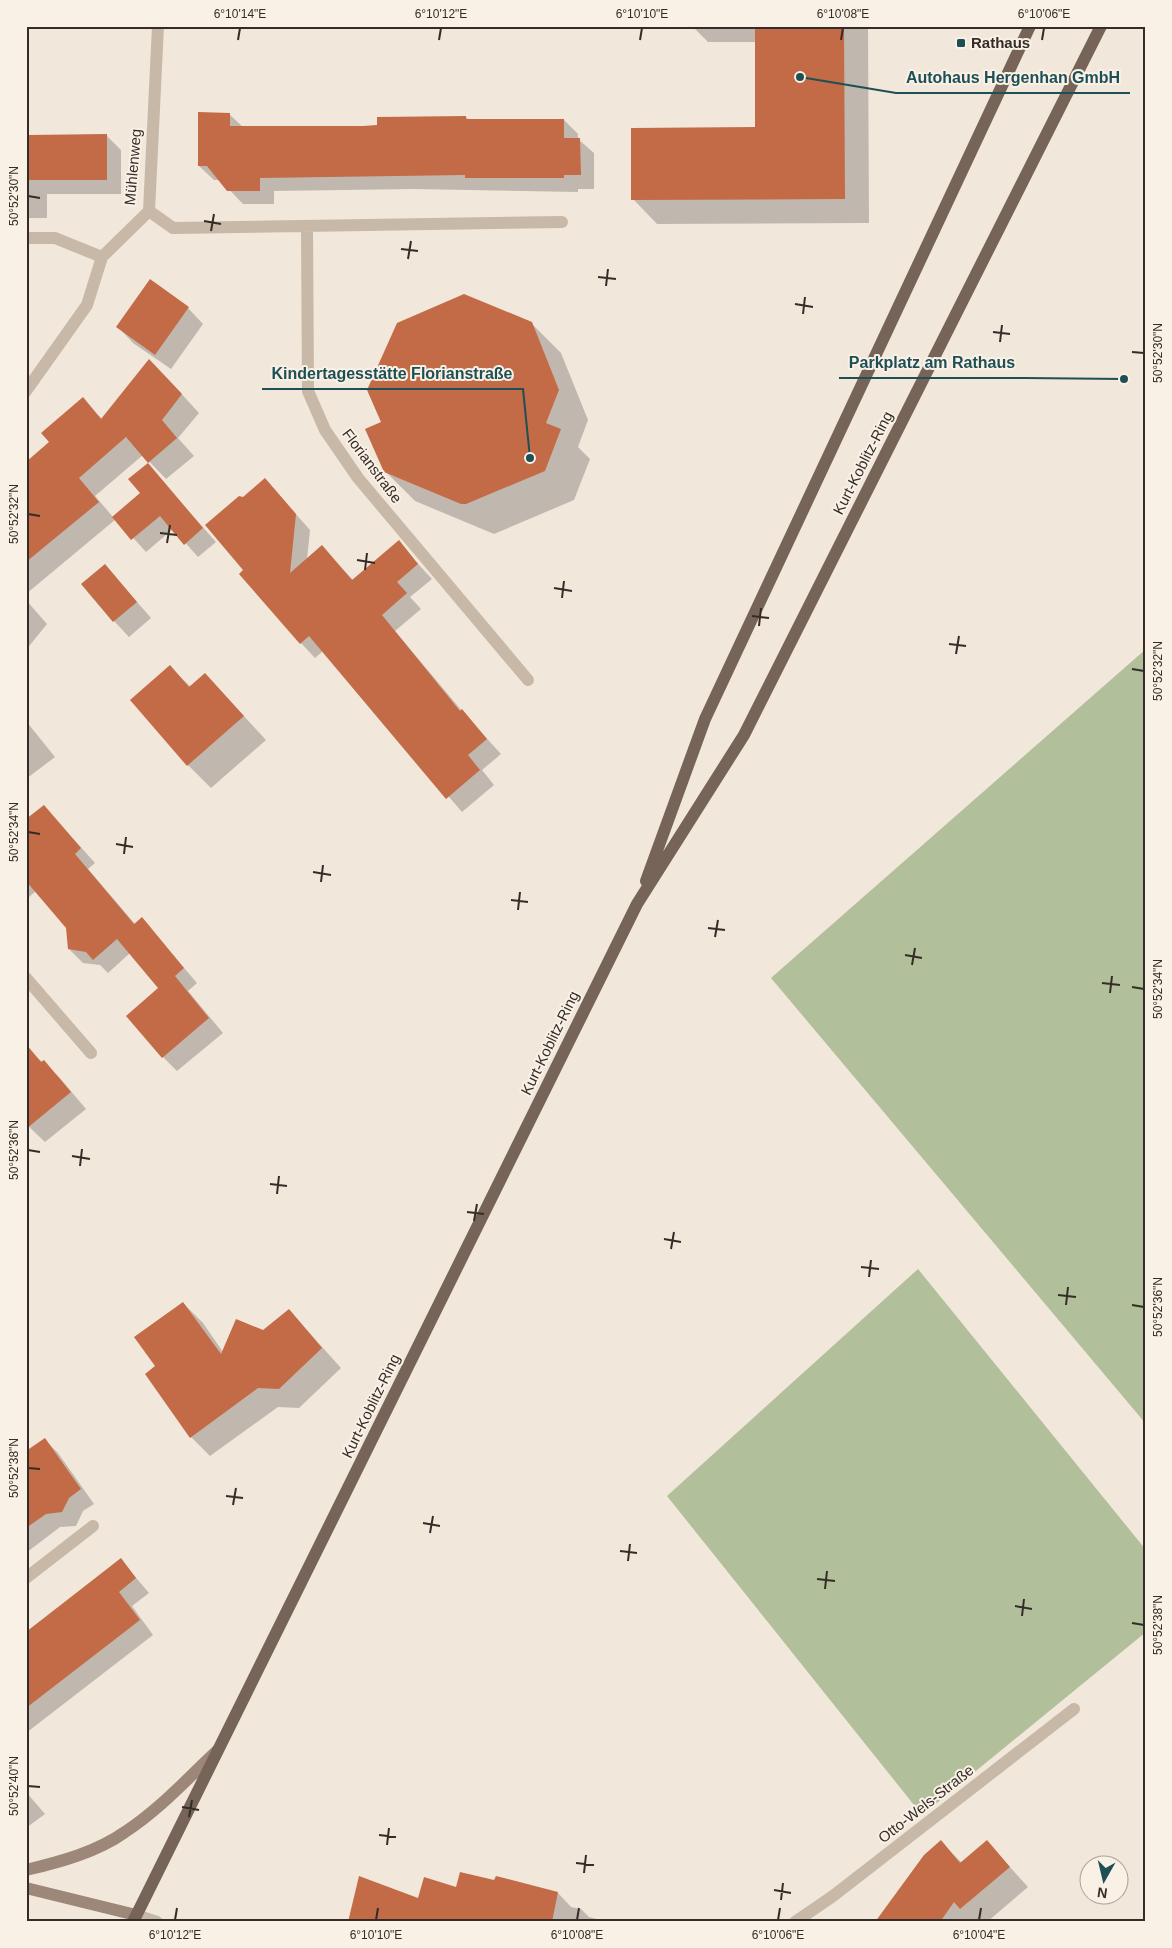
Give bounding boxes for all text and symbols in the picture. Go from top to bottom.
text: 6°10'14"E [214,7,266,21]
text: 6°10'12"E [415,7,467,21]
text: 6°10'10"E [616,7,668,21]
text: 6°10'08"E [817,7,869,21]
text: 6°10'06"E [1018,7,1070,21]
place label: Rathaus [971,34,1030,51]
marker: Rathaus [955,37,967,49]
callout: Autohaus Hergenhan GmbH [896,62,1130,93]
text: Autohaus Hergenhan GmbH [906,69,1120,86]
street label: Mühlenweg [121,128,144,206]
text: 50°52'30"N [7,166,21,226]
text: 50°52'30"N [1151,323,1165,383]
callout: Parkplatz am Rathaus [839,347,1025,378]
text: Parkplatz am Rathaus [849,354,1015,371]
callout: Kindertagesstätte Florianstraße [262,358,523,389]
text: Kindertagesstätte Florianstraße [272,365,513,382]
street label: Kurt-Koblitz-Ring [829,408,896,517]
street label: Florianstraße [339,425,406,506]
text: 50°52'32"N [7,484,21,544]
text: 50°52'32"N [1151,641,1165,701]
text: 50°52'34"N [7,802,21,862]
text: 50°52'34"N [1151,959,1165,1019]
street label: Kurt-Koblitz-Ring [517,988,582,1097]
text: 50°52'36"N [7,1120,21,1180]
text: 50°52'36"N [1151,1277,1165,1337]
street label: Kurt-Koblitz-Ring [338,1351,403,1460]
text: 50°52'38"N [7,1438,21,1498]
text: 50°52'38"N [1151,1595,1165,1655]
text: 50°52'40"N [7,1756,21,1816]
street label: Otto-Wels-Straße [875,1761,977,1846]
north arrow [1080,1856,1130,1906]
text: N [1096,1884,1108,1902]
text: 6°10'12"E [149,1928,201,1942]
text: 6°10'10"E [350,1928,402,1942]
text: 6°10'08"E [551,1928,603,1942]
text: 6°10'06"E [752,1928,804,1942]
text: 6°10'04"E [953,1928,1005,1942]

